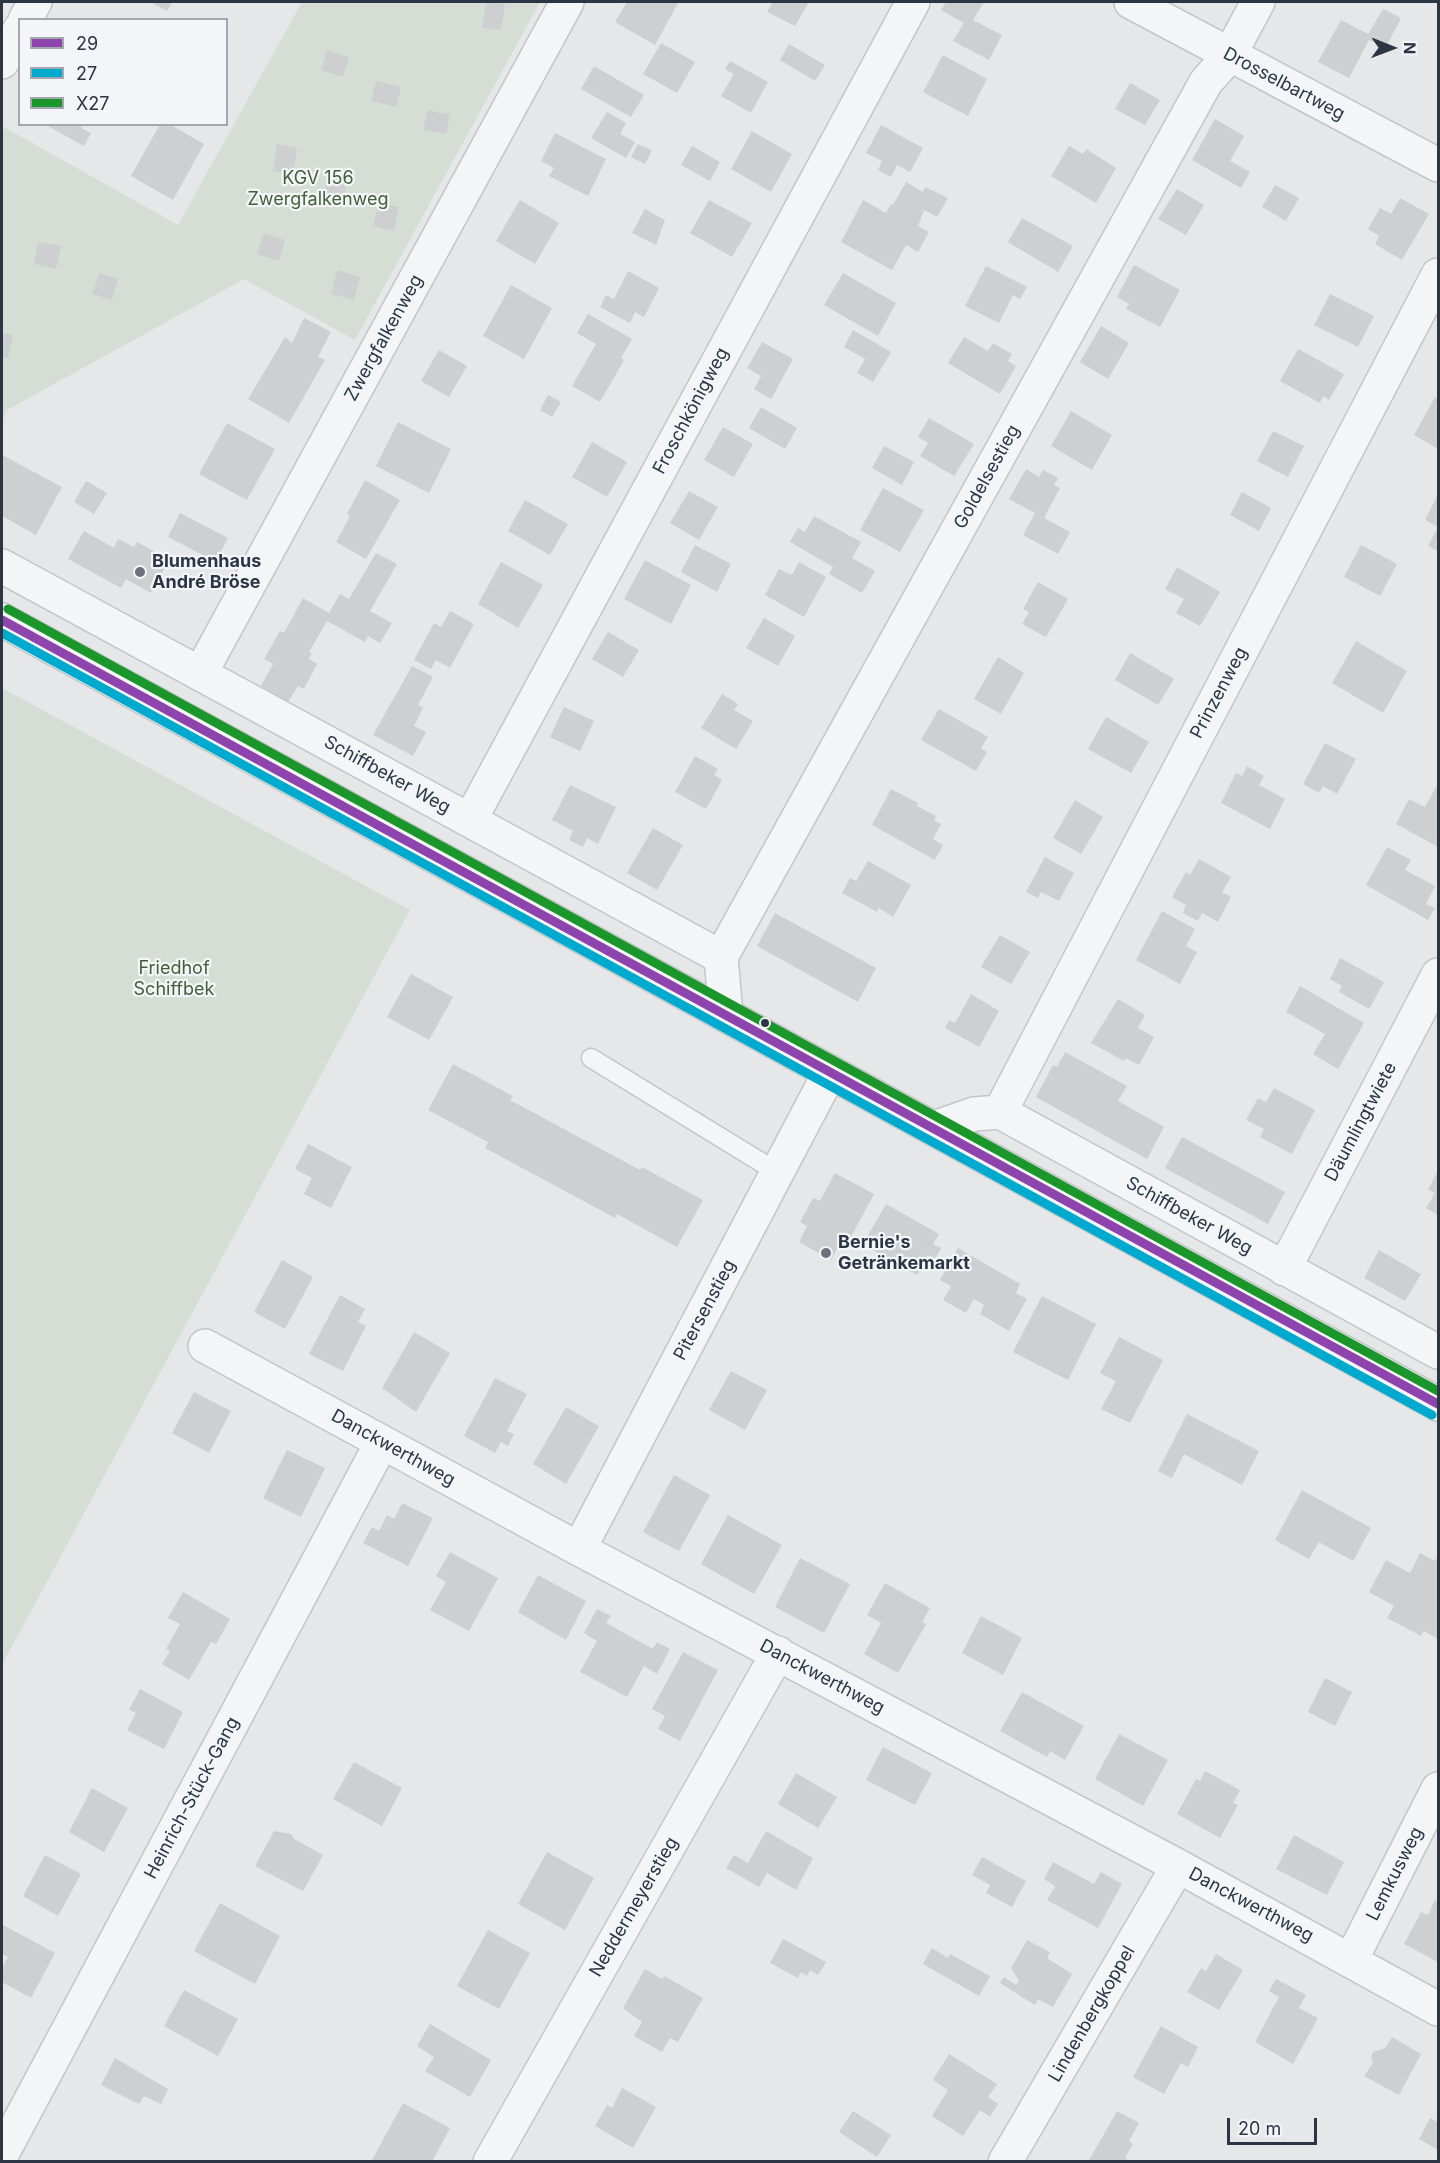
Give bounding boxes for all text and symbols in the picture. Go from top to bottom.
legend [18,18,228,126]
north arrow [1362,18,1422,78]
text: 29 [76,33,98,54]
text: N [1400,42,1420,55]
street label: Drosselbartweg [1220,43,1348,125]
text: 27 [76,63,97,84]
text: X27 [76,93,109,114]
park label: KGV 156 Zwergfalkenweg [247,168,389,210]
street label: Zwergfalkenweg [340,271,428,405]
street label: Froschkönigweg [649,344,733,478]
street label: Goldelsestieg [949,421,1025,533]
place label: Blumenhaus André Bröse [152,551,261,594]
marker: Blumenhaus André Bröse [133,565,147,579]
street label: Prinzenweg [1186,644,1252,742]
street label: Schiffbeker Weg [320,731,454,819]
park label: Friedhof Schiffbek [134,958,214,1000]
unlabelled marker [759,1017,771,1029]
street label: Däumlingtwiete [1321,1059,1401,1185]
street label: Schiffbeker Weg [1122,1172,1256,1260]
place label: Bernie's Getränkemarkt [838,1232,970,1274]
marker: Bernie's Getränkemarkt [819,1246,833,1260]
street label: Pitersenstieg [669,1256,741,1364]
street label: Danckwerthweg [327,1405,459,1491]
street label: Danckwerthweg [756,1635,888,1719]
street label: Heinrich-Stück-Gang [140,1713,244,1883]
street label: Lemkusweg [1362,1823,1428,1925]
street label: Neddermeyerstieg [585,1833,683,1981]
street label: Danckwerthweg [1185,1863,1317,1947]
street label: Lindenbergkoppel [1044,1942,1140,2086]
scale bar [1230,2106,1320,2144]
text: 20 m [1238,2118,1281,2139]

